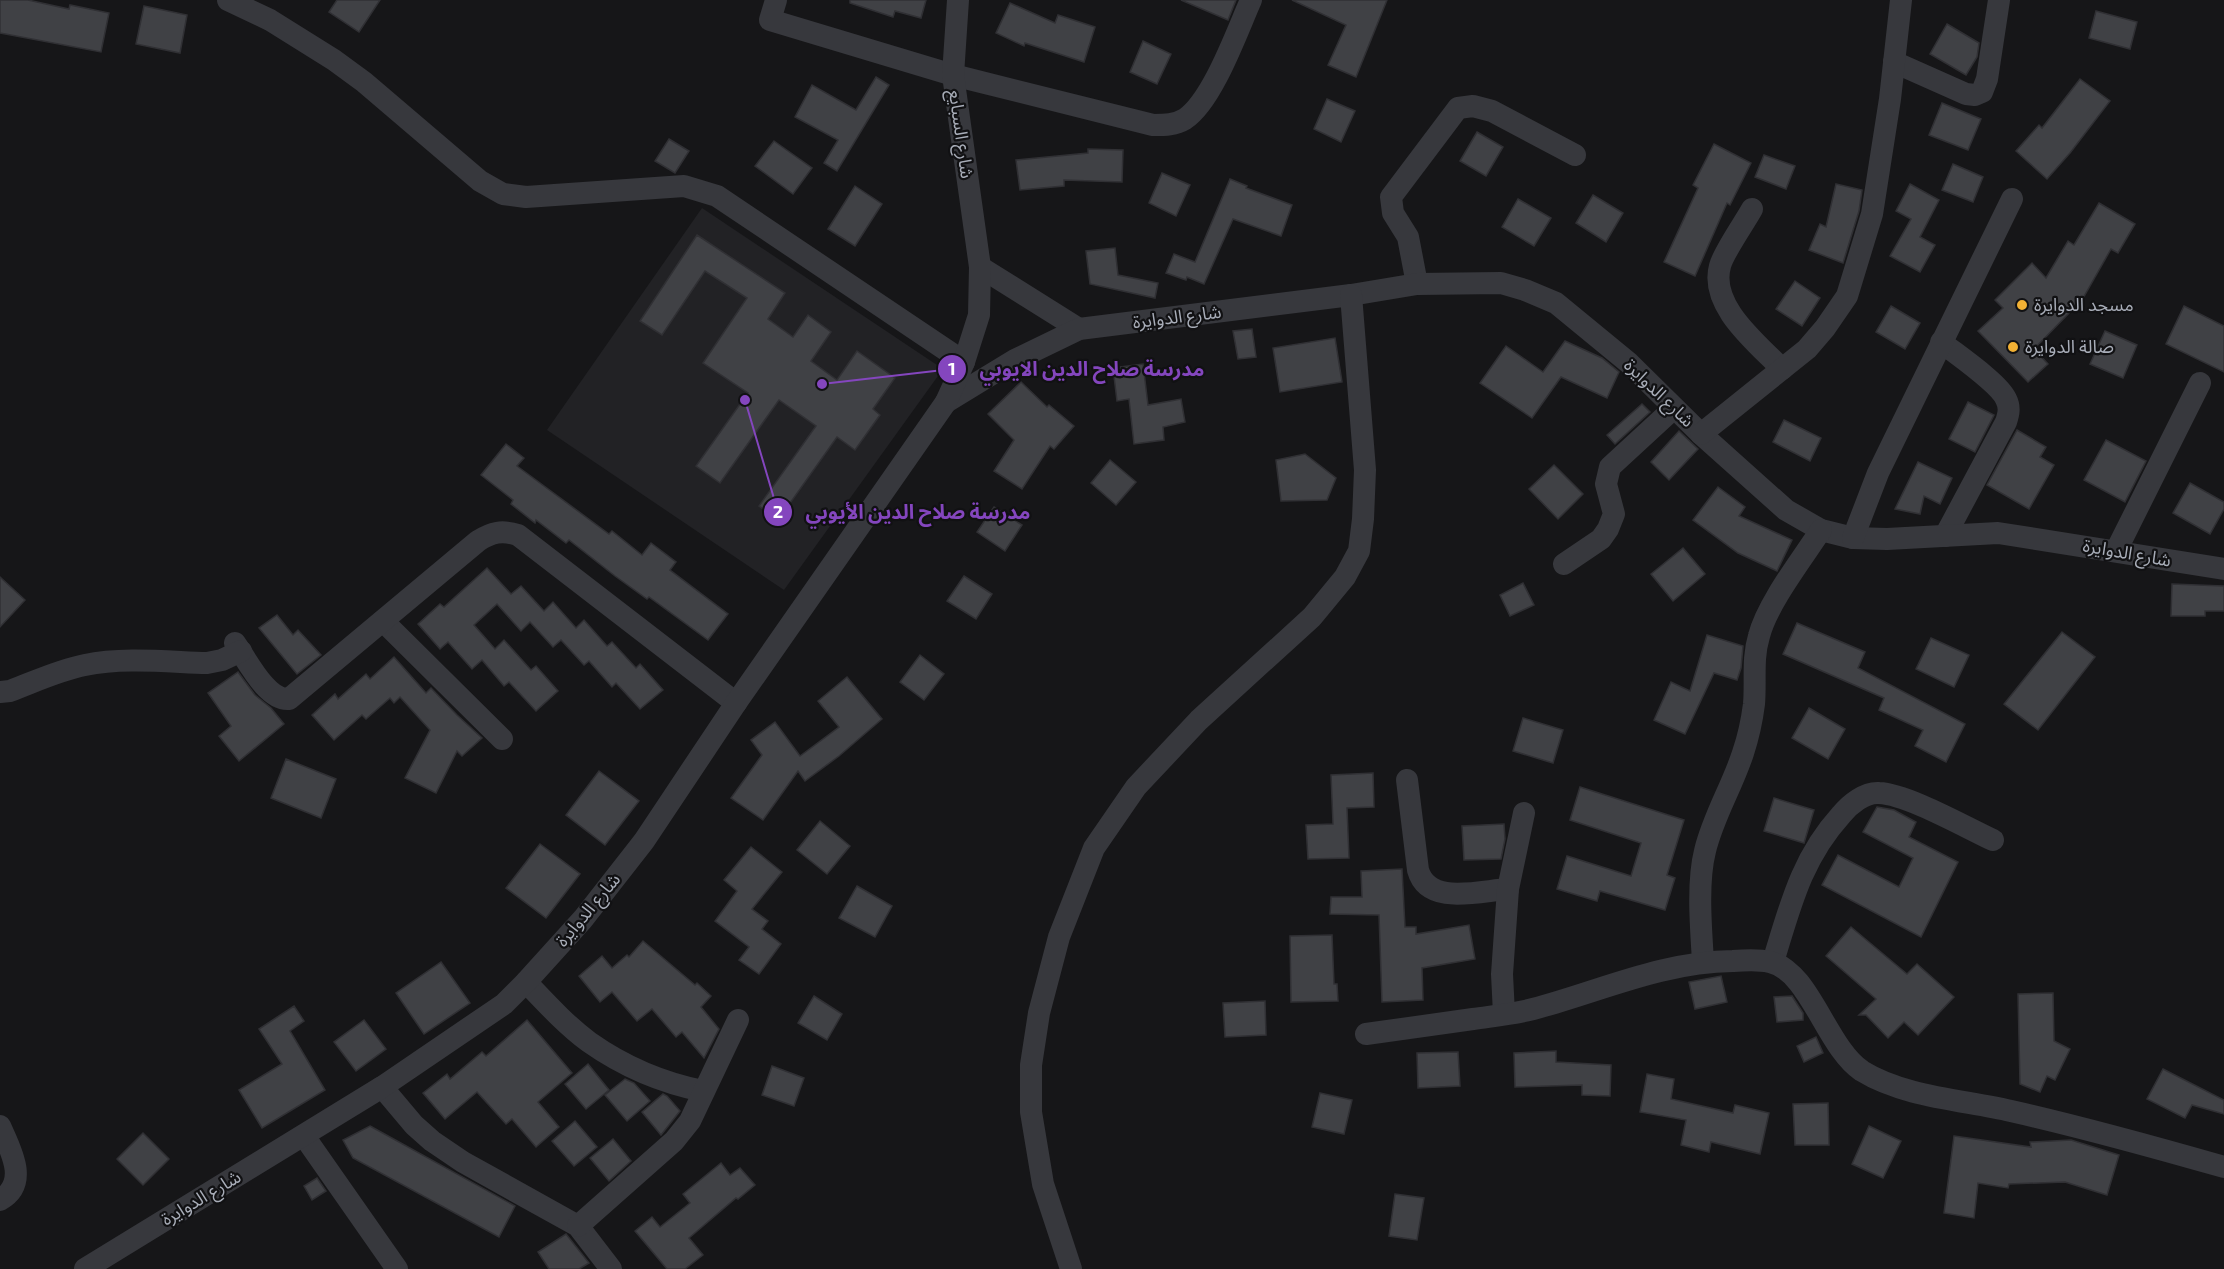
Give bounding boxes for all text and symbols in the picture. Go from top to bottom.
street label: شارع السبايع [941,88,979,180]
place label: مسجد الدوايرة [2034,293,2134,316]
marker: مسجد الدوايرة [2015,298,2029,312]
street label: شارع الدوايرة [1131,300,1223,336]
place label: صالة الدوايرة [2025,335,2114,358]
marker: صالة الدوايرة [2006,340,2020,354]
callout: مدرسة صلاح الدين الايوبي [937,350,1216,388]
street label: شارع الدوايرة [1617,353,1699,434]
text: مدرسة صلاح الدين الايوبي [980,356,1204,386]
text: 1 [948,357,956,379]
callout: مدرسة صلاح الدين الأيوبي [763,493,1042,531]
text: مدرسة صلاح الدين الأيوبي [806,499,1030,529]
text: 2 [773,500,783,522]
street label: شارع الدوايرة [2081,533,2173,575]
street label: شارع الدوايرة [550,868,627,953]
street label: شارع الدوايرة [157,1165,246,1233]

